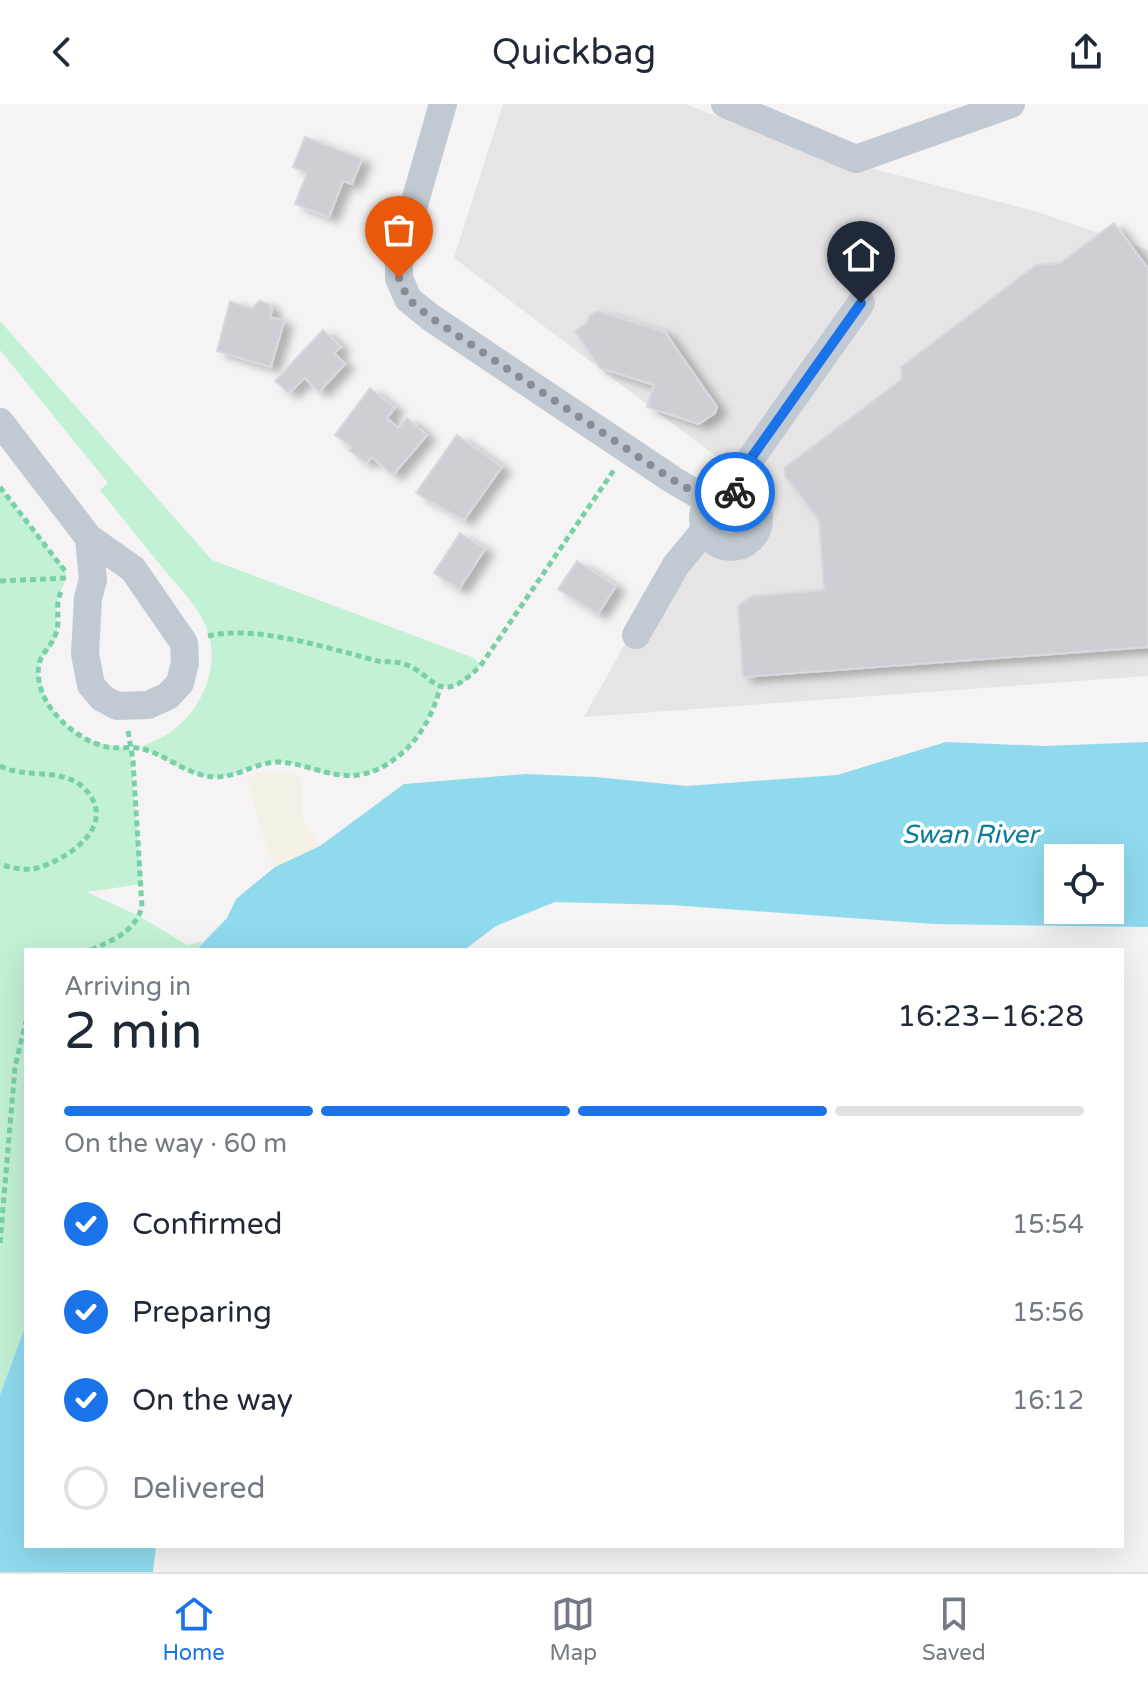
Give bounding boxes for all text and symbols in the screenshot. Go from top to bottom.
icon: back [40,30,84,74]
icon: share [1064,30,1108,74]
text: Quickbag [492,31,656,74]
pin [365,196,433,278]
icon: bag [377,208,421,252]
pin [827,221,895,303]
icon: home [839,233,883,277]
courier [695,452,775,532]
icon: bike [713,470,757,514]
water label: Swan River [902,819,1041,850]
map controls [1044,844,1124,924]
button: locate [1044,844,1124,924]
text: Arriving in [64,971,191,1002]
text: 16:23–16:28 [897,998,1084,1035]
text: 2 min [64,1000,203,1063]
text: On the way · 60 m [64,1128,287,1159]
icon: check [64,1202,108,1246]
text: Confirmed [132,1206,283,1243]
text: 15:54 [1012,1209,1084,1240]
icon: check [64,1290,108,1334]
text: Preparing [132,1294,272,1331]
text: 15:56 [1012,1297,1084,1328]
icon: check [64,1378,108,1422]
text: On the way [132,1382,293,1419]
text: 16:12 [1012,1385,1084,1416]
text: Delivered [132,1470,266,1507]
tab: Home [162,1592,225,1666]
tab: Map [550,1592,597,1666]
tab: Saved [922,1592,986,1666]

